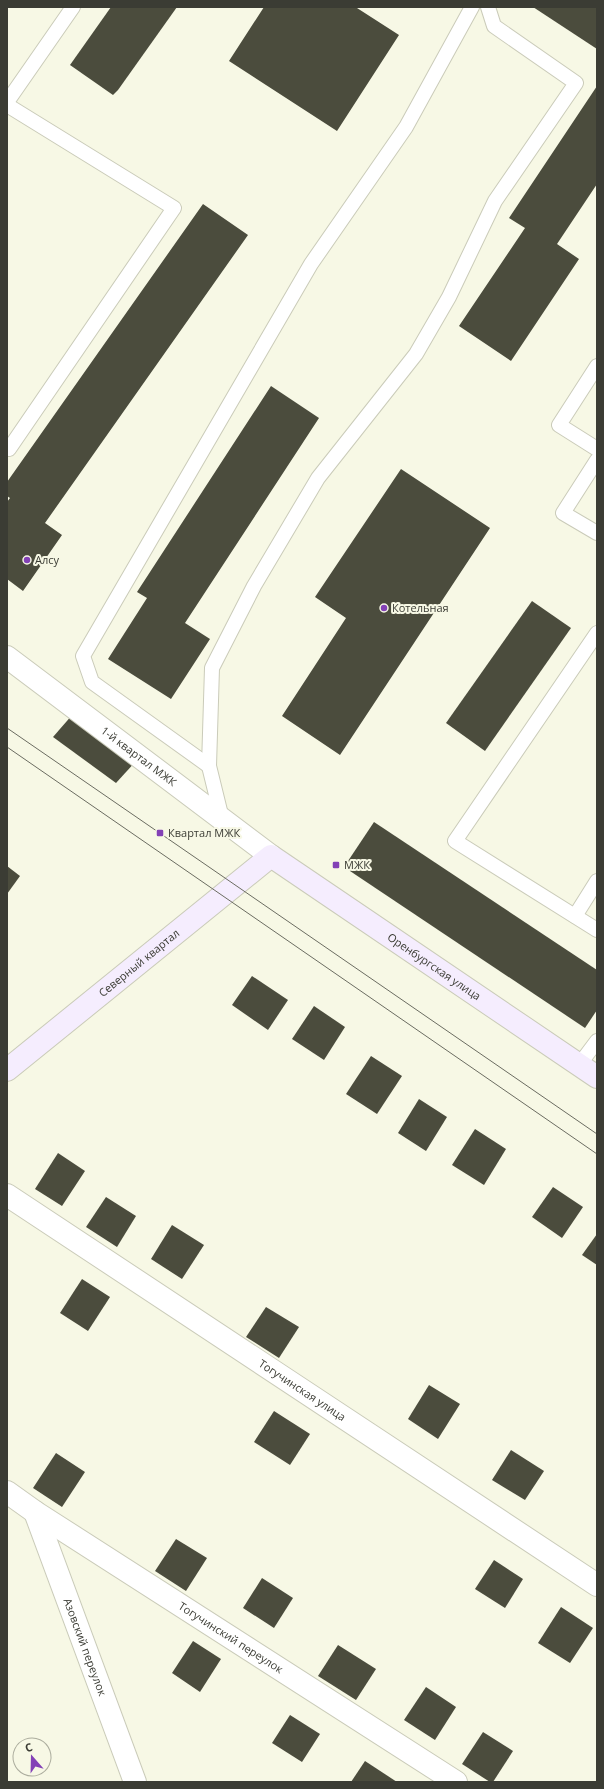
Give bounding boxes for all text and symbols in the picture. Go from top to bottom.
place label: Алсу [35,552,60,567]
marker: Алсу [22,555,32,565]
place label: Котельная [392,600,449,615]
marker: Котельная [379,603,389,613]
street label: 1-й квартал МЖК [98,723,180,789]
place label: Квартал МЖК [168,825,240,840]
marker: Квартал МЖК [155,828,165,838]
place label: МЖК [344,857,370,872]
marker: МЖК [331,860,341,870]
street label: Северный квартал [95,925,182,1000]
street label: Оренбургская улица [385,929,484,1003]
street label: Тогучинская улица [256,1356,349,1424]
street label: Азовский переулок [61,1596,111,1698]
street label: Тогучинский переулок [176,1598,287,1676]
north arrow [12,1737,52,1777]
text: С [23,1739,34,1755]

